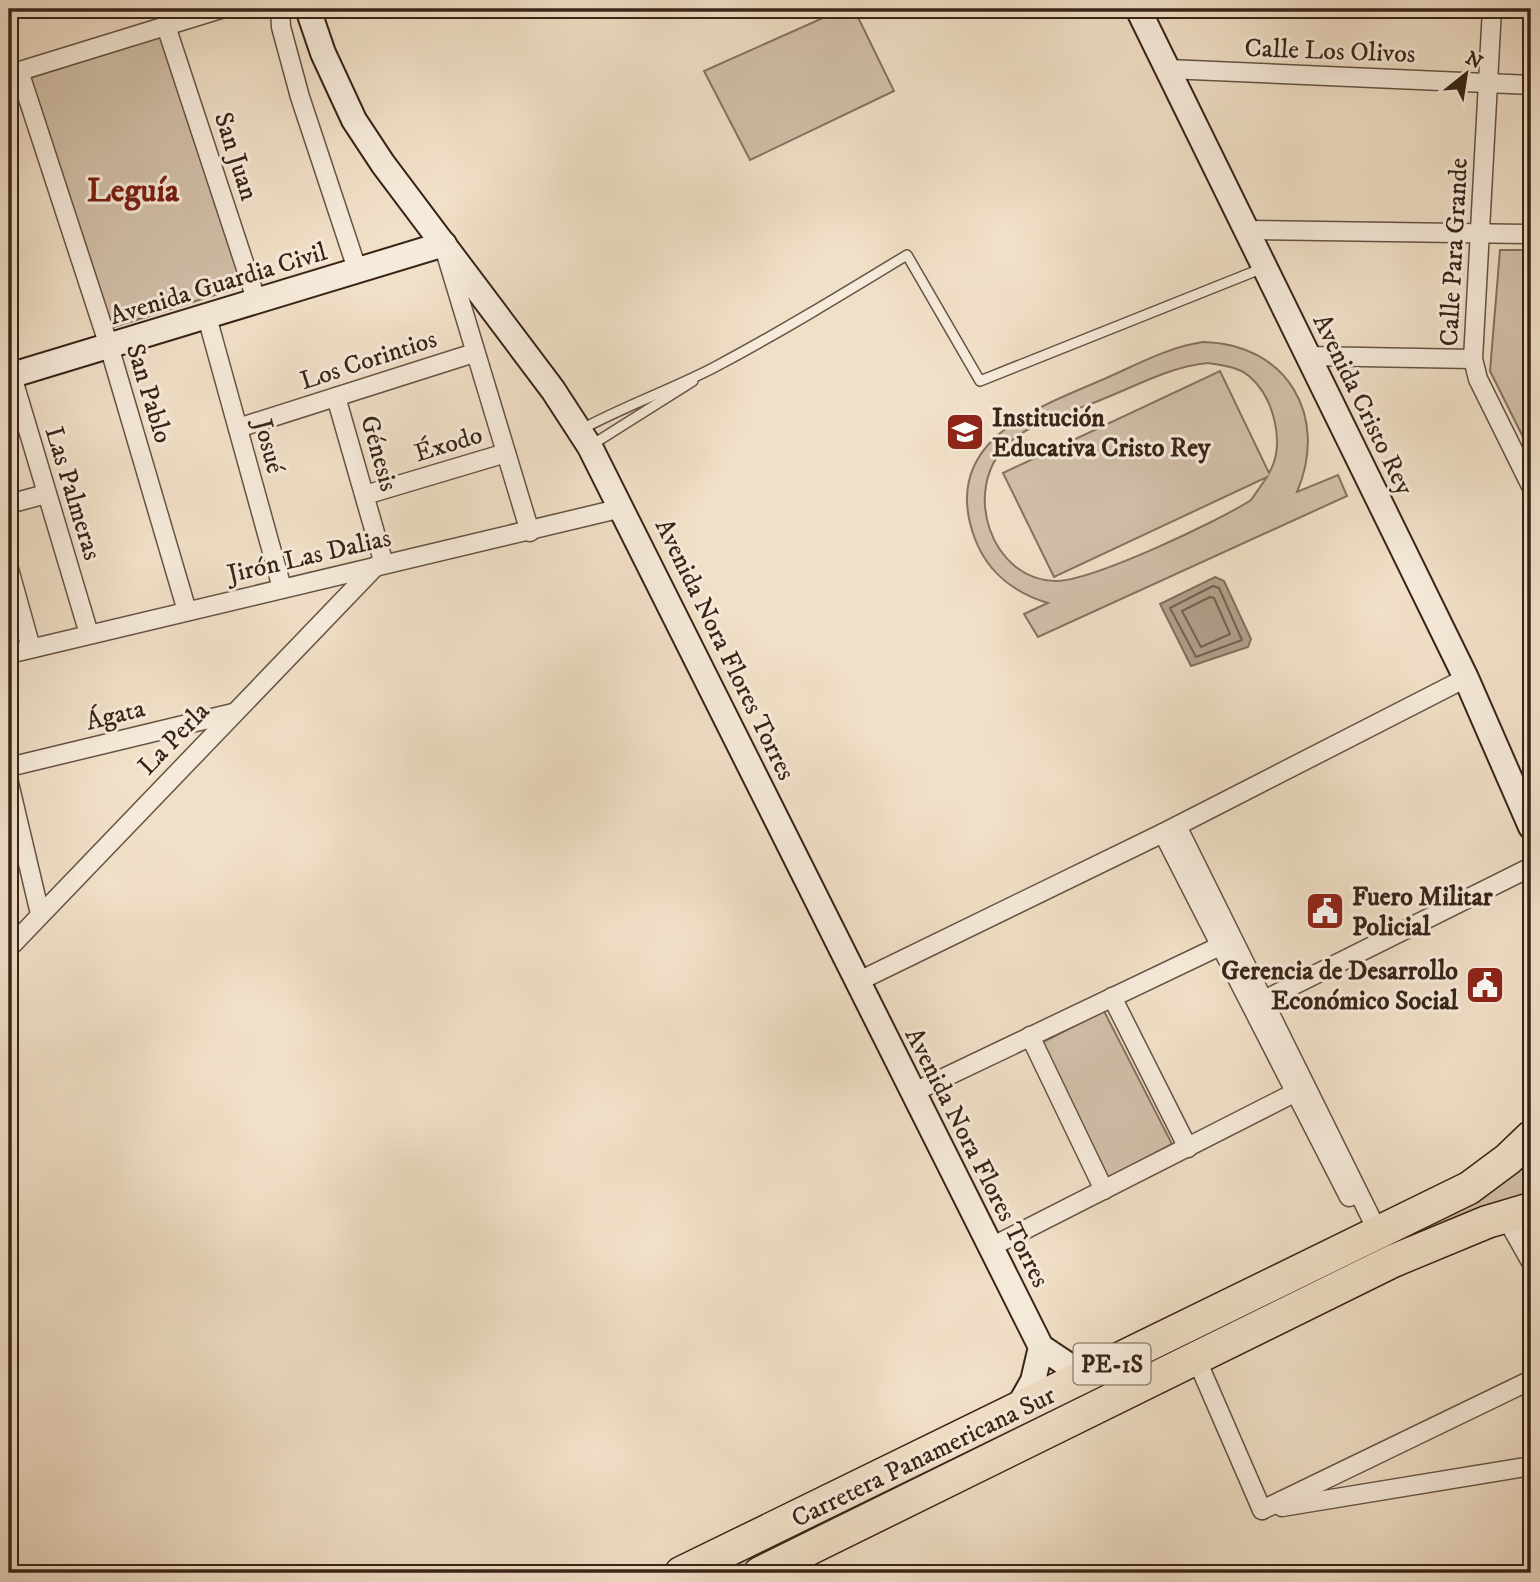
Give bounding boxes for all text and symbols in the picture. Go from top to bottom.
street label: Calle Los Olivos [1244,32,1416,71]
north arrow [1432,38,1502,108]
text: N [1461,47,1487,75]
street label: San Juan [206,108,265,205]
street label: Calle Para Grande [1433,157,1476,347]
district label: Leguía [87,171,180,212]
street label: Avenida Guardia Civil [106,236,331,333]
street label: Avenida Cristo Rey [1305,309,1421,501]
street label: Los Corintios [296,323,441,398]
street label: San Pablo [118,340,179,447]
place label: Institución Educativa Cristo Rey [992,402,1211,465]
school or university icon: Institución Educativa Cristo Rey [944,411,986,453]
street label: Génesis [352,412,405,495]
street label: Josué [245,414,292,477]
street label: Éxodo [410,419,486,470]
street label: Las Palmeras [37,423,108,564]
street label: Avenida Nora Flores Torres [647,513,802,786]
street label: Jirón Las Dalias [222,522,394,592]
street label: Ágata [82,691,148,739]
street label: La Perla [131,695,217,783]
place label: Fuero Militar Policial [1352,881,1493,944]
public building icon: Fuero Militar Policial [1304,890,1346,932]
place label: Gerencia de Desarrollo Económico Social [1221,955,1459,1018]
public building icon: Gerencia de Desarrollo Económico Social [1464,964,1506,1006]
street label: Avenida Nora Flores Torres [897,1022,1056,1293]
road number: PE-1S [1074,1344,1150,1384]
street label: Carretera Panamericana Sur [786,1379,1061,1536]

